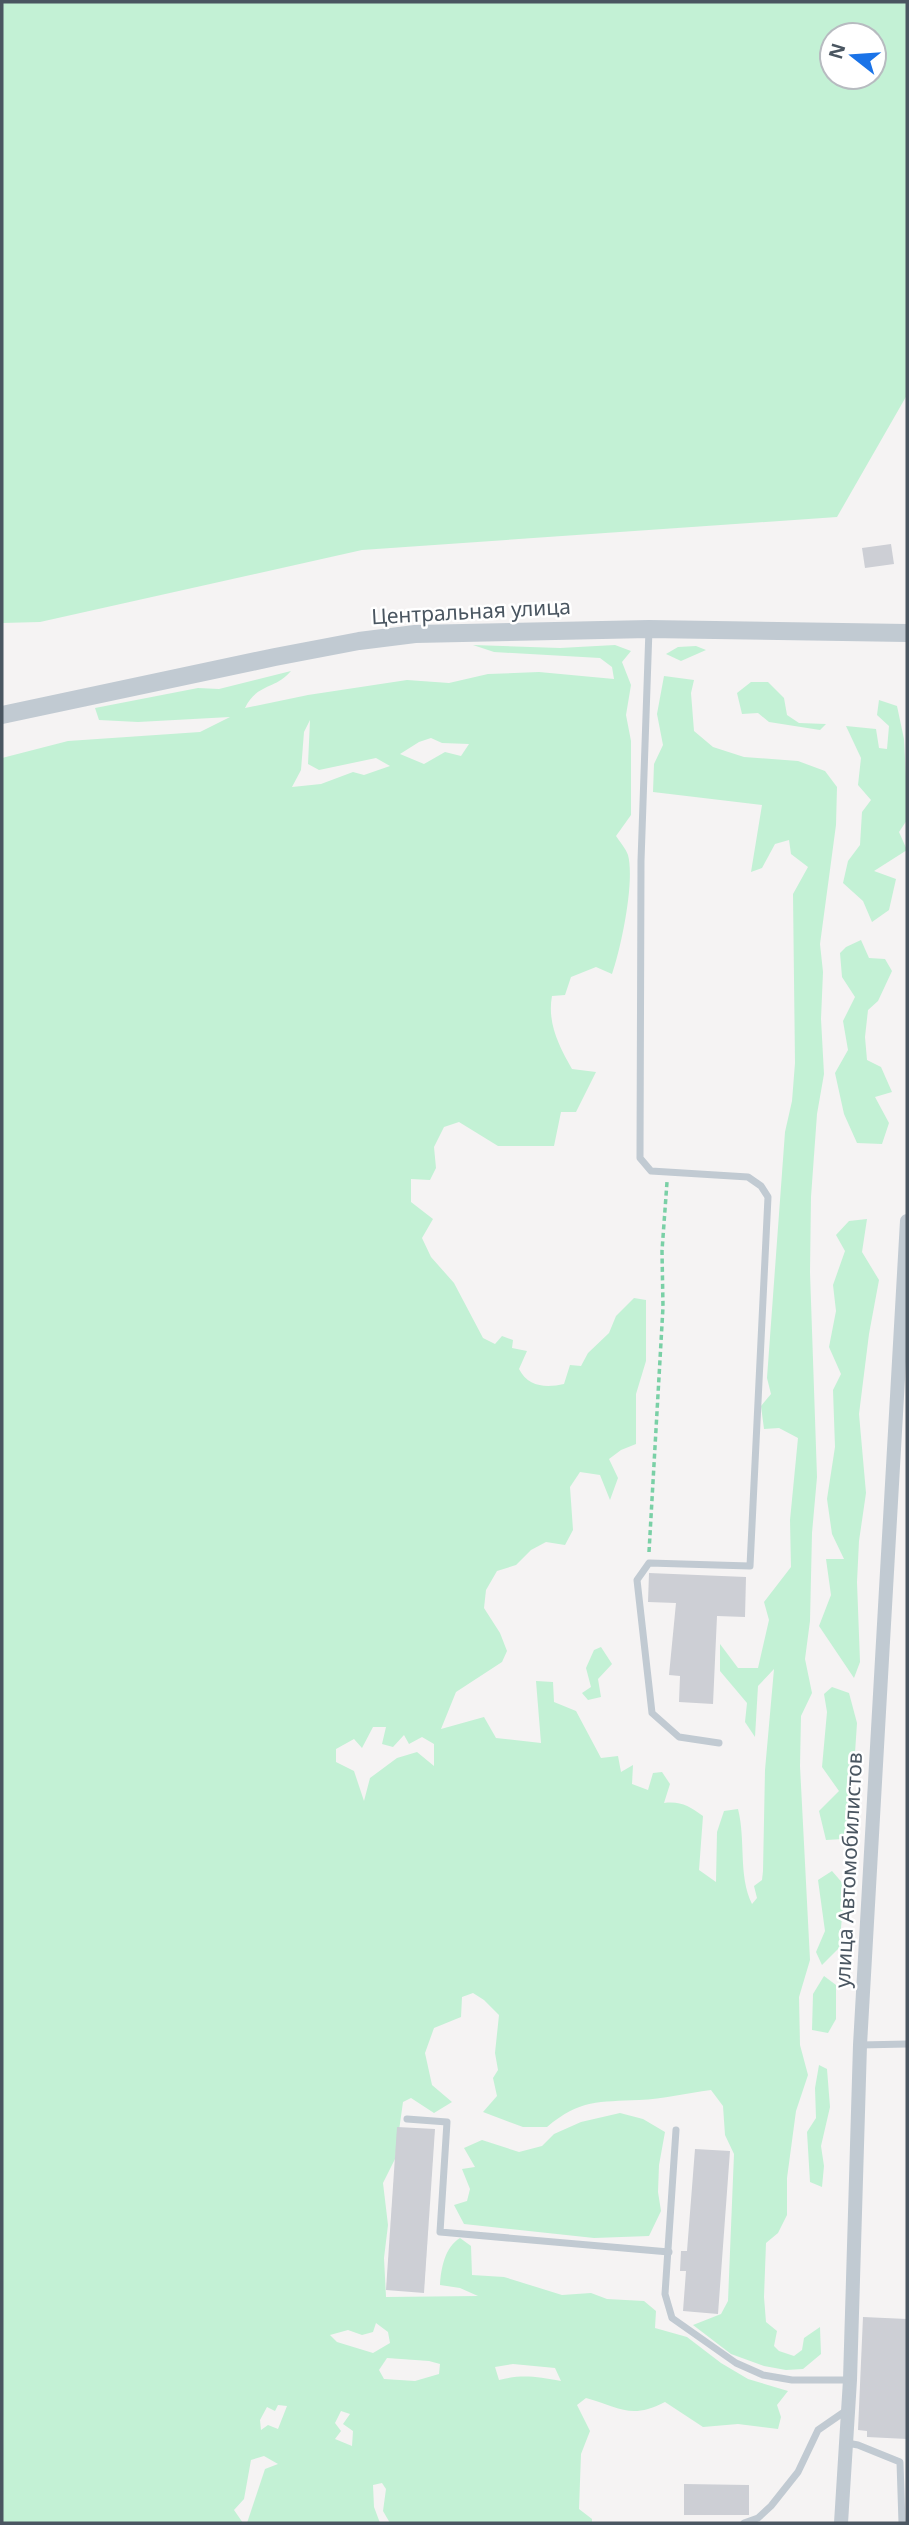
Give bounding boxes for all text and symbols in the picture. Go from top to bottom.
north arrow [818,21,888,91]
text: N [822,40,851,62]
street label: Центральная улица [371,592,571,630]
street label: улица Автомобилистов [828,1751,868,1988]

